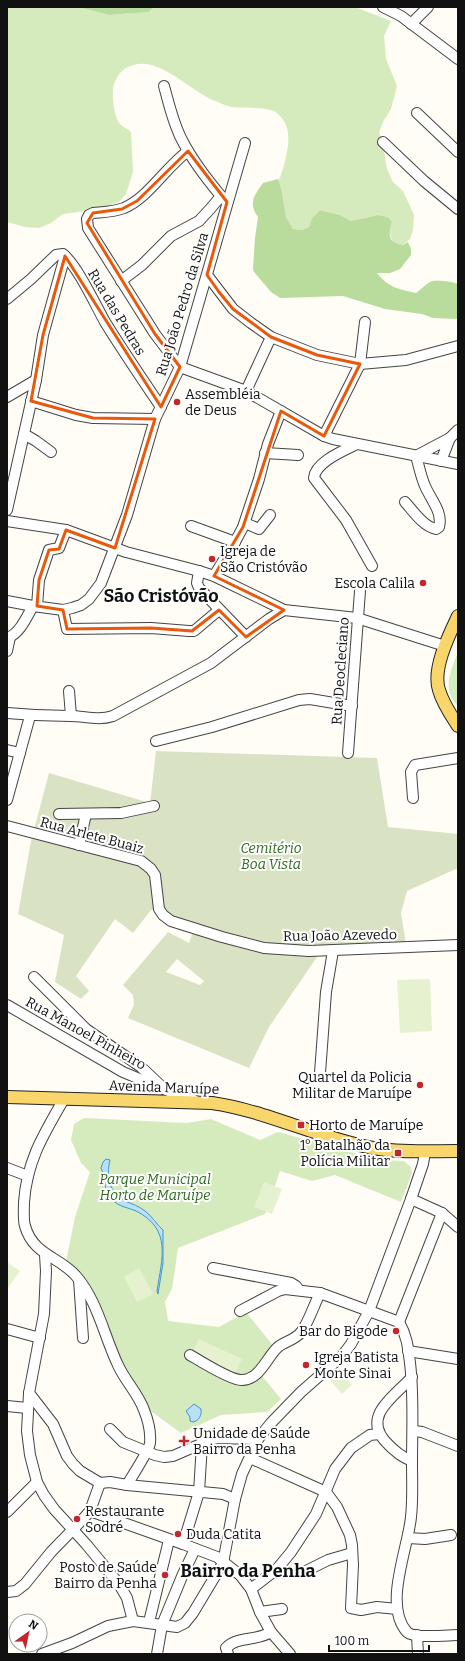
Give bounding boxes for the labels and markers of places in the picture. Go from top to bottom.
place label: Assembléia de Deus [185,386,261,419]
marker: Assembléia de Deus [172,397,182,407]
place label: Igreja de São Cristóvão [220,543,308,576]
marker: Igreja de São Cristóvão [207,554,217,564]
place label: Escola Calila [334,575,415,592]
marker: Escola Calila [418,578,428,588]
place label: Quartel da Policia Militar de Maruípe [292,1069,412,1102]
marker: Quartel da Policia Militar de Maruípe [415,1080,425,1090]
place label: Horto de Maruípe [309,1117,424,1134]
marker: Horto de Maruípe [296,1120,306,1130]
place label: 1° Batalhão da Polícia Militar [300,1137,390,1170]
marker: 1° Batalhão da Polícia Militar [393,1148,403,1158]
place label: Bar do Bigode [299,1323,388,1340]
marker: Bar do Bigode [391,1326,401,1336]
place label: Igreja Batista Monte Sinai [314,1349,399,1382]
marker: Igreja Batista Monte Sinai [301,1360,311,1370]
place label: Unidade de Saúde Bairro da Penha [193,1425,310,1458]
marker: Unidade de Saúde Bairro da Penha [178,1435,190,1447]
place label: Restaurante Sodré [85,1503,164,1536]
marker: Restaurante Sodré [72,1514,82,1524]
place label: Duda Catita [186,1526,262,1543]
marker: Duda Catita [173,1529,183,1539]
place label: Posto de Saúde Bairro da Penha [54,1559,157,1592]
marker: Posto de Saúde Bairro da Penha [160,1570,170,1580]

